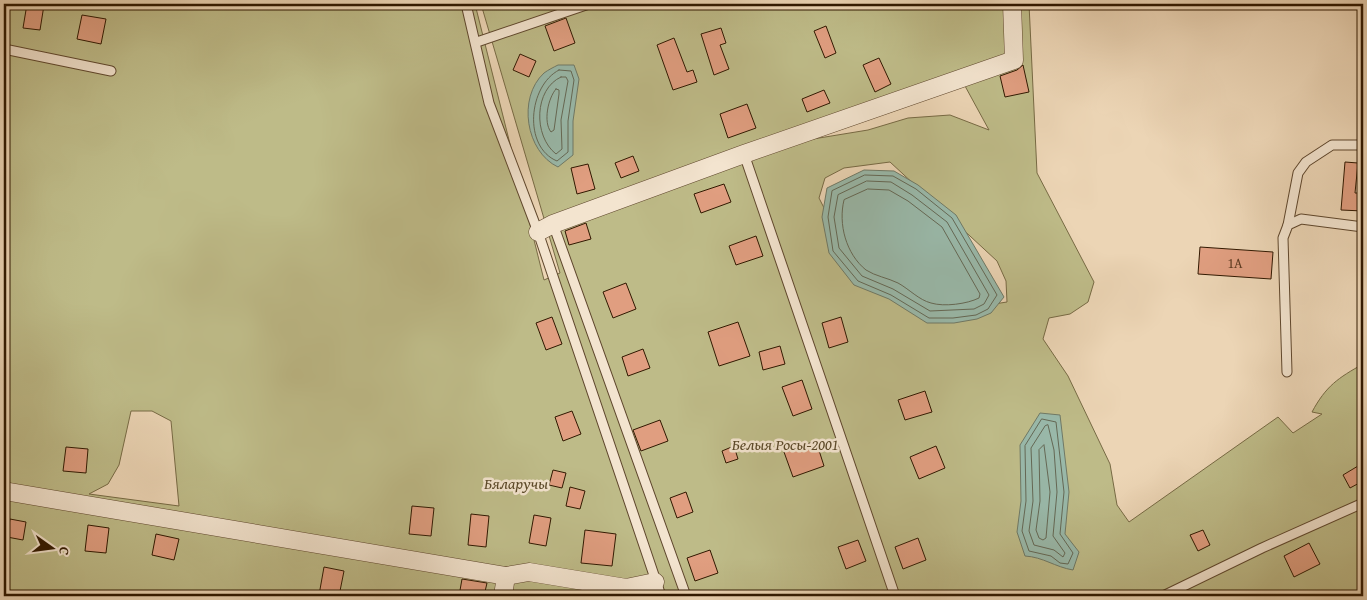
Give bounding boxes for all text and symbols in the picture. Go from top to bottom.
house number: 1А [1227,253,1243,273]
park label: Белыя Росы-2001 [732,432,838,456]
park label: Бяларучы [484,471,548,495]
north arrow [28,522,78,572]
text: С [54,545,75,557]

